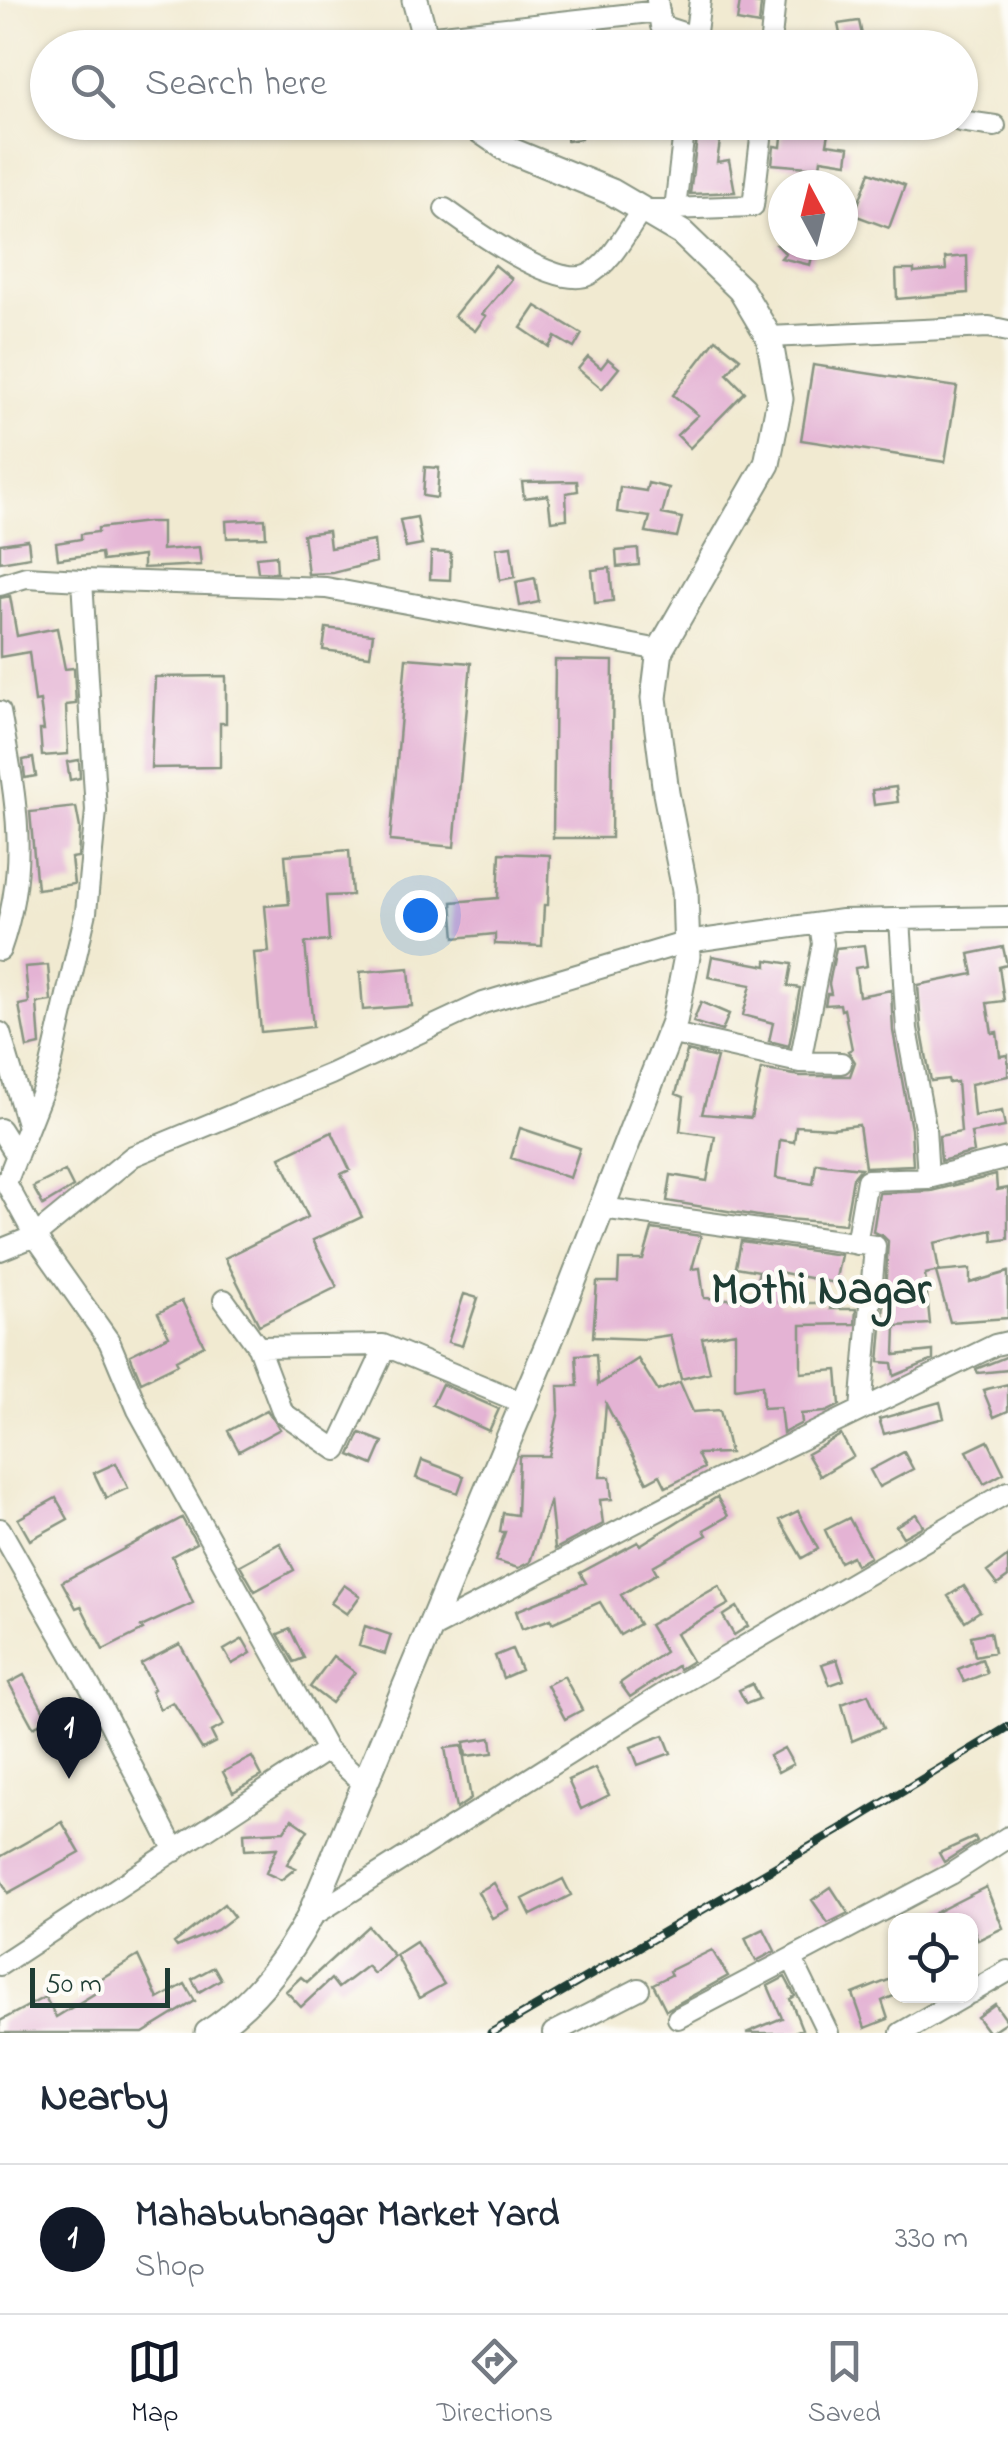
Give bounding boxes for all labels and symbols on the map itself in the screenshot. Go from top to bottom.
north arrow [768,170,858,260]
your location [395,890,446,941]
district label: Mothi Nagar [711,1259,932,1327]
pin: 1 [36,1696,102,1779]
scale bar [30,1963,170,2008]

